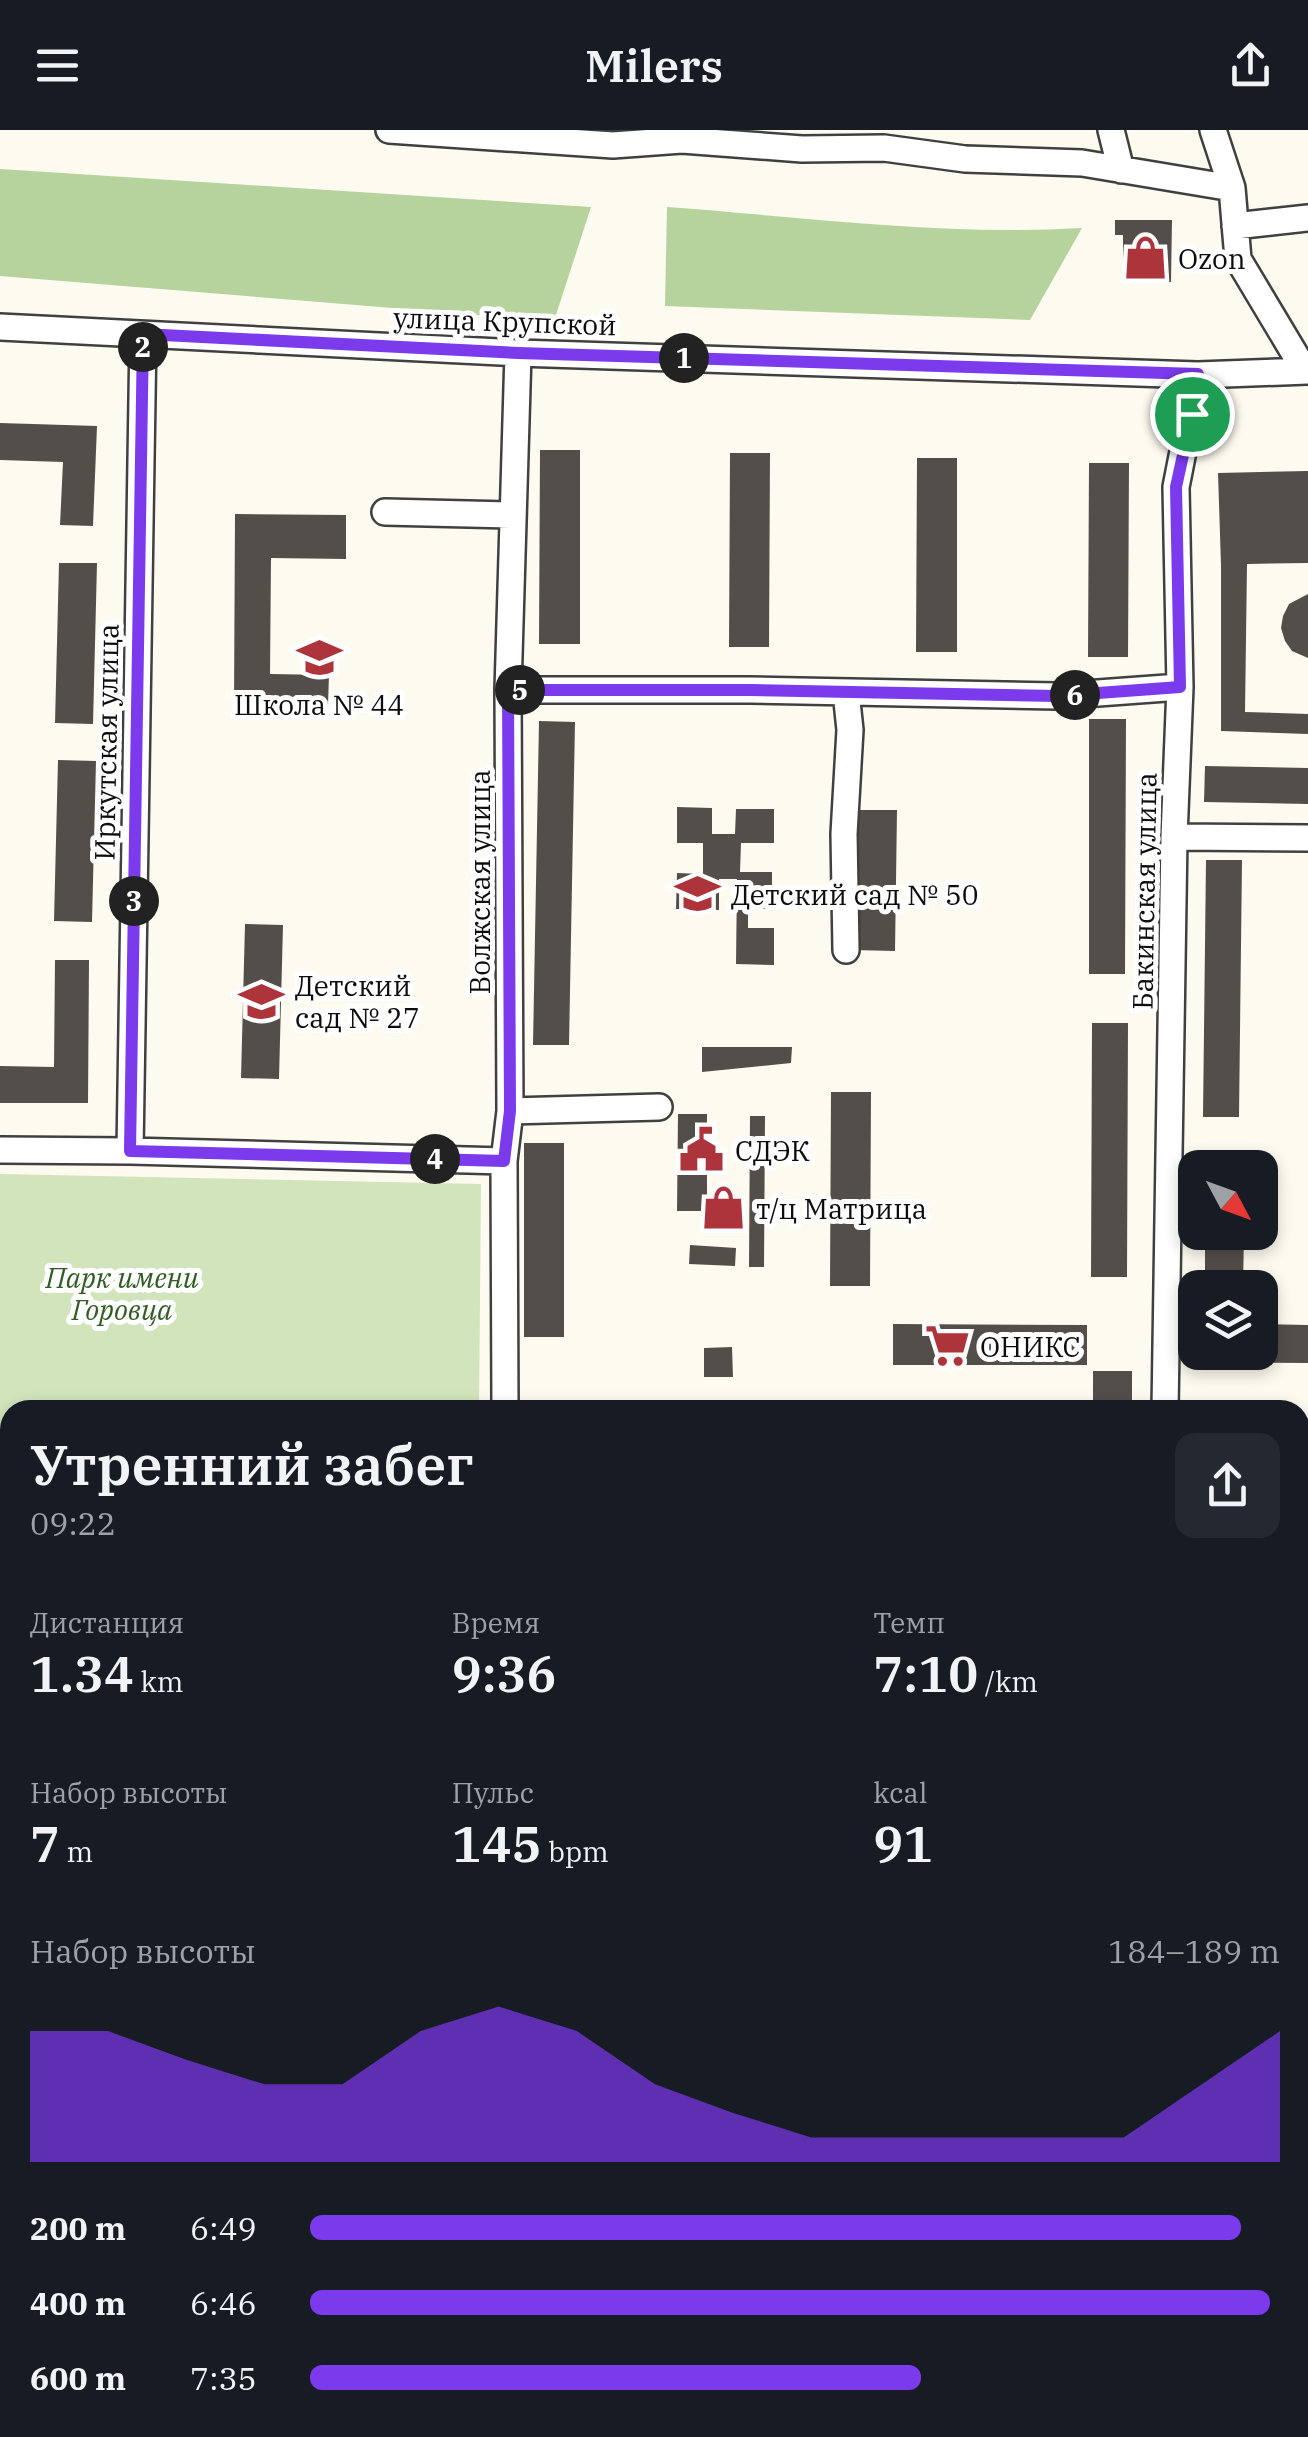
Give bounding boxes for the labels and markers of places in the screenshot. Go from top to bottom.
shop icon: Ozon [1121,234,1169,282]
place label: Ozon [1178,240,1246,277]
pin: 2 [118,322,168,372]
pin: 1 [659,333,709,383]
pin [1150,372,1235,457]
school or university icon: Школа № 44 [295,634,343,682]
pin: 5 [495,665,545,715]
pin: 6 [1050,670,1100,720]
place label: Школа № 44 [234,686,404,723]
school or university icon: Детский сад № 50 [674,870,722,918]
pin: 3 [109,876,159,926]
place label: Детский сад № 50 [731,876,979,913]
place label: Детский сад № 27 [295,967,420,1036]
school or university icon: Детский сад № 27 [238,977,286,1025]
public building icon: СДЭК [678,1126,726,1174]
place label: СДЭК [735,1132,810,1169]
pin: 4 [410,1134,460,1184]
shop icon: т/ц Матрица [699,1184,747,1232]
place label: т/ц Матрица [756,1190,927,1227]
supermarket icon: ОНИКС [923,1322,971,1370]
place label: ОНИКС [980,1328,1081,1365]

